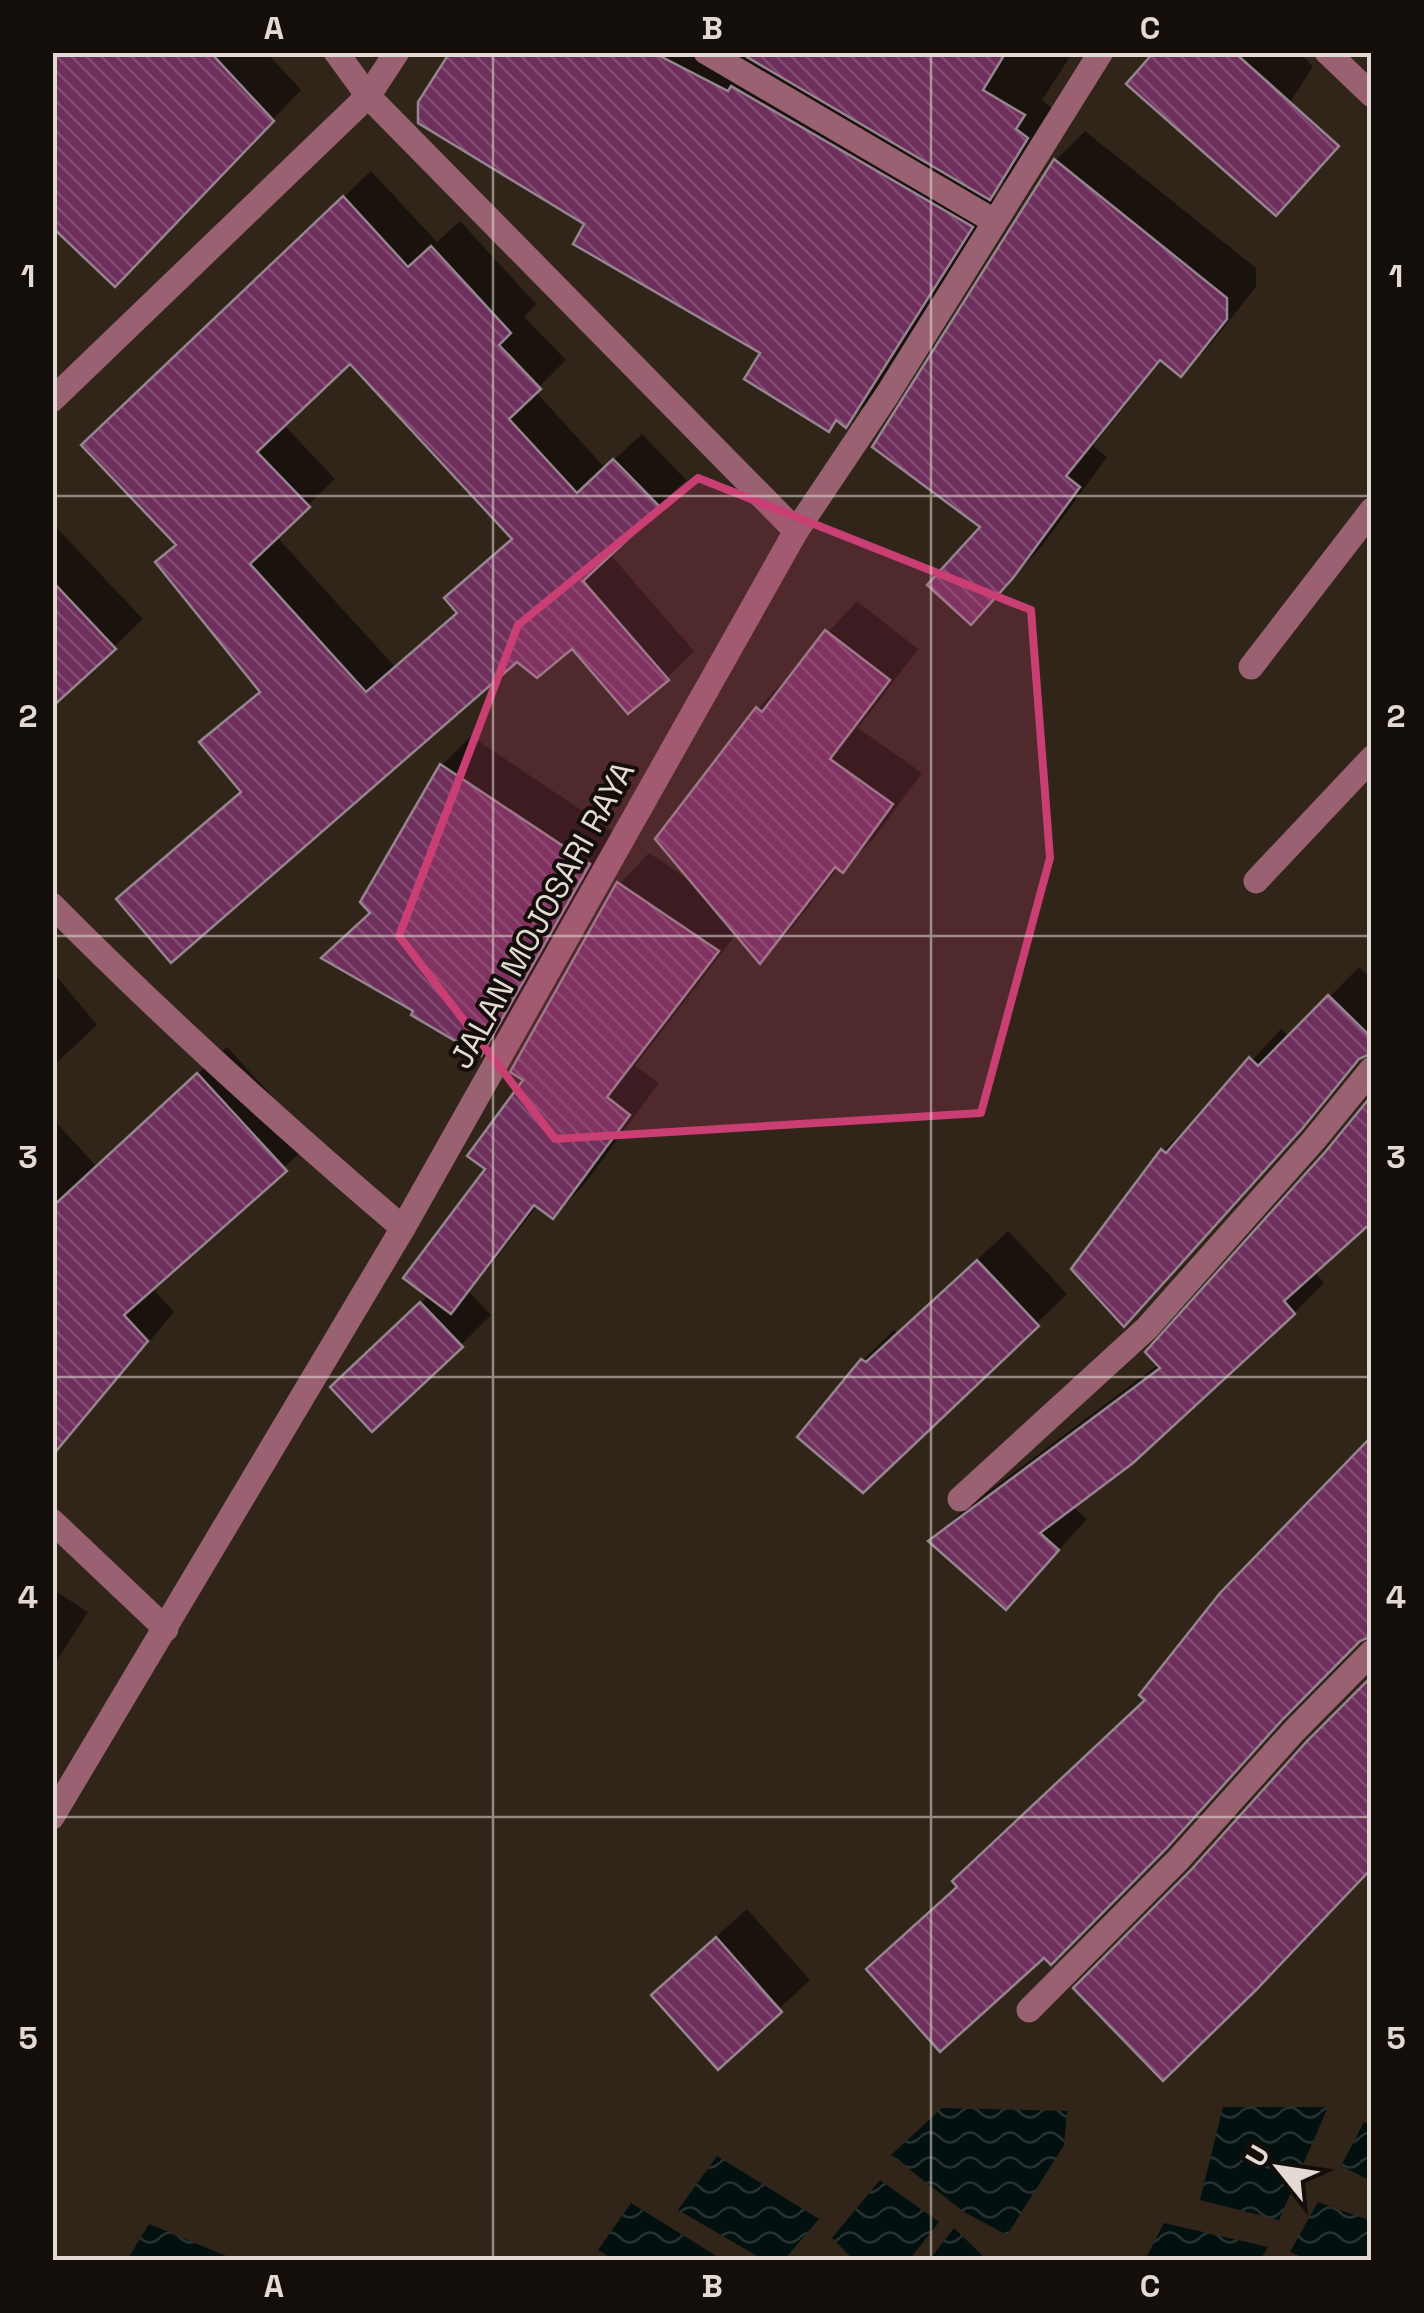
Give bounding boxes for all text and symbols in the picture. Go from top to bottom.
text: A [264,8,284,48]
text: B [701,8,723,48]
text: C [1140,8,1160,48]
text: 1 [21,256,35,296]
text: 1 [1389,256,1403,296]
text: 2 [18,696,38,736]
text: 2 [1386,696,1406,736]
street label: JALAN MOJOSARI RAYA [441,754,643,1076]
text: 3 [18,1137,38,1177]
text: 3 [1386,1137,1406,1177]
text: 4 [18,1577,38,1617]
text: 4 [1386,1577,1406,1617]
text: 5 [18,2018,38,2058]
text: 5 [1386,2018,1406,2058]
north arrow [1229,2118,1329,2218]
text: U [1237,2138,1278,2173]
text: A [264,2266,284,2306]
text: B [701,2266,723,2306]
text: C [1140,2266,1160,2306]

